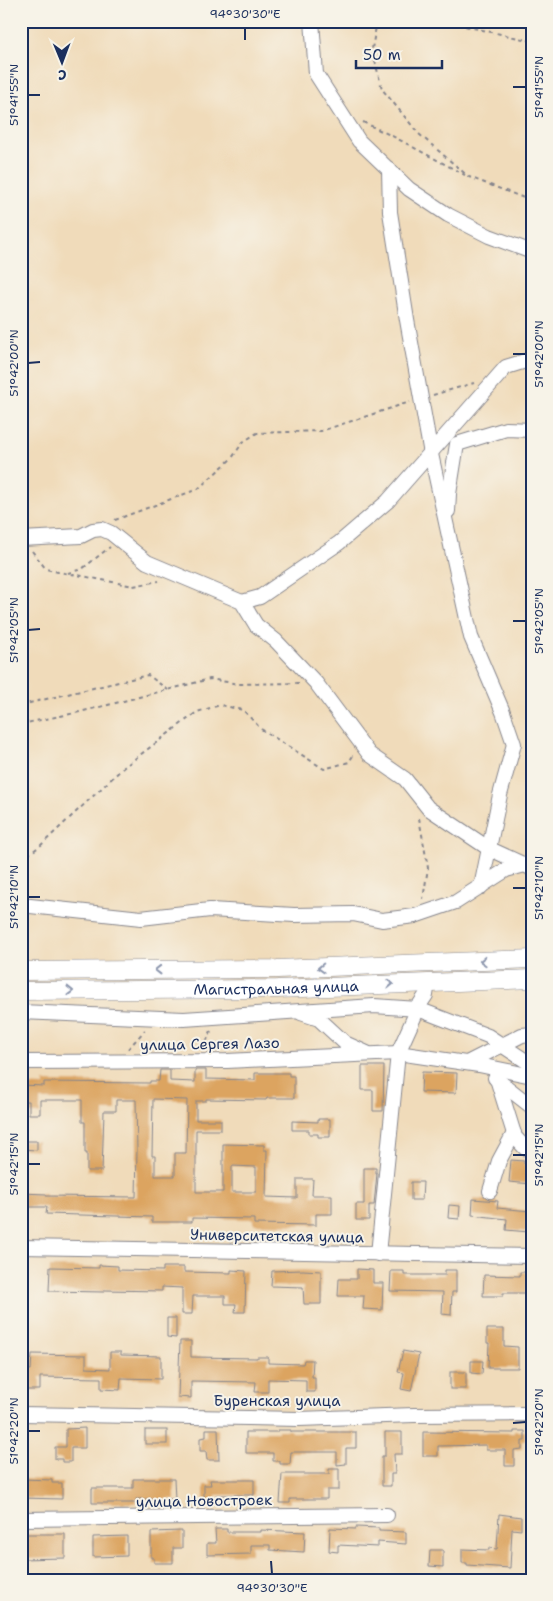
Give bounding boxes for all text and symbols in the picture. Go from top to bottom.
text: 94°30'30"E [210,6,280,22]
north arrow [38,38,88,88]
scale bar [356,38,442,70]
text: 50 m [363,45,401,65]
text: 51°41'55"N [531,56,547,118]
text: 51°41'55"N [6,64,22,126]
text: С [58,66,67,84]
text: 51°42'00"N [531,320,547,388]
text: 51°42'00"N [6,329,22,397]
text: 51°42'05"N [531,588,547,654]
text: 51°42'05"N [6,597,22,663]
text: 51°42'10"N [531,856,547,920]
text: 51°42'10"N [6,865,22,929]
one-way arrow [479,956,487,967]
one-way arrow [316,962,324,973]
one-way arrow [154,965,162,975]
street label: Магистральная улица [193,976,360,1000]
one-way arrow [386,979,394,990]
one-way arrow [66,986,74,996]
street label: улица Сергея Лазо [140,1033,280,1055]
text: 51°42'15"N [531,1124,547,1186]
text: 51°42'15"N [6,1133,22,1195]
street label: Университетская улица [190,1224,365,1248]
text: 51°42'20"N [531,1388,547,1456]
street label: Буренская улица [214,1391,341,1411]
text: 51°42'20"N [6,1397,22,1465]
street label: улица Новостроек [136,1490,272,1512]
text: 94°30'30"E [237,1580,307,1596]

